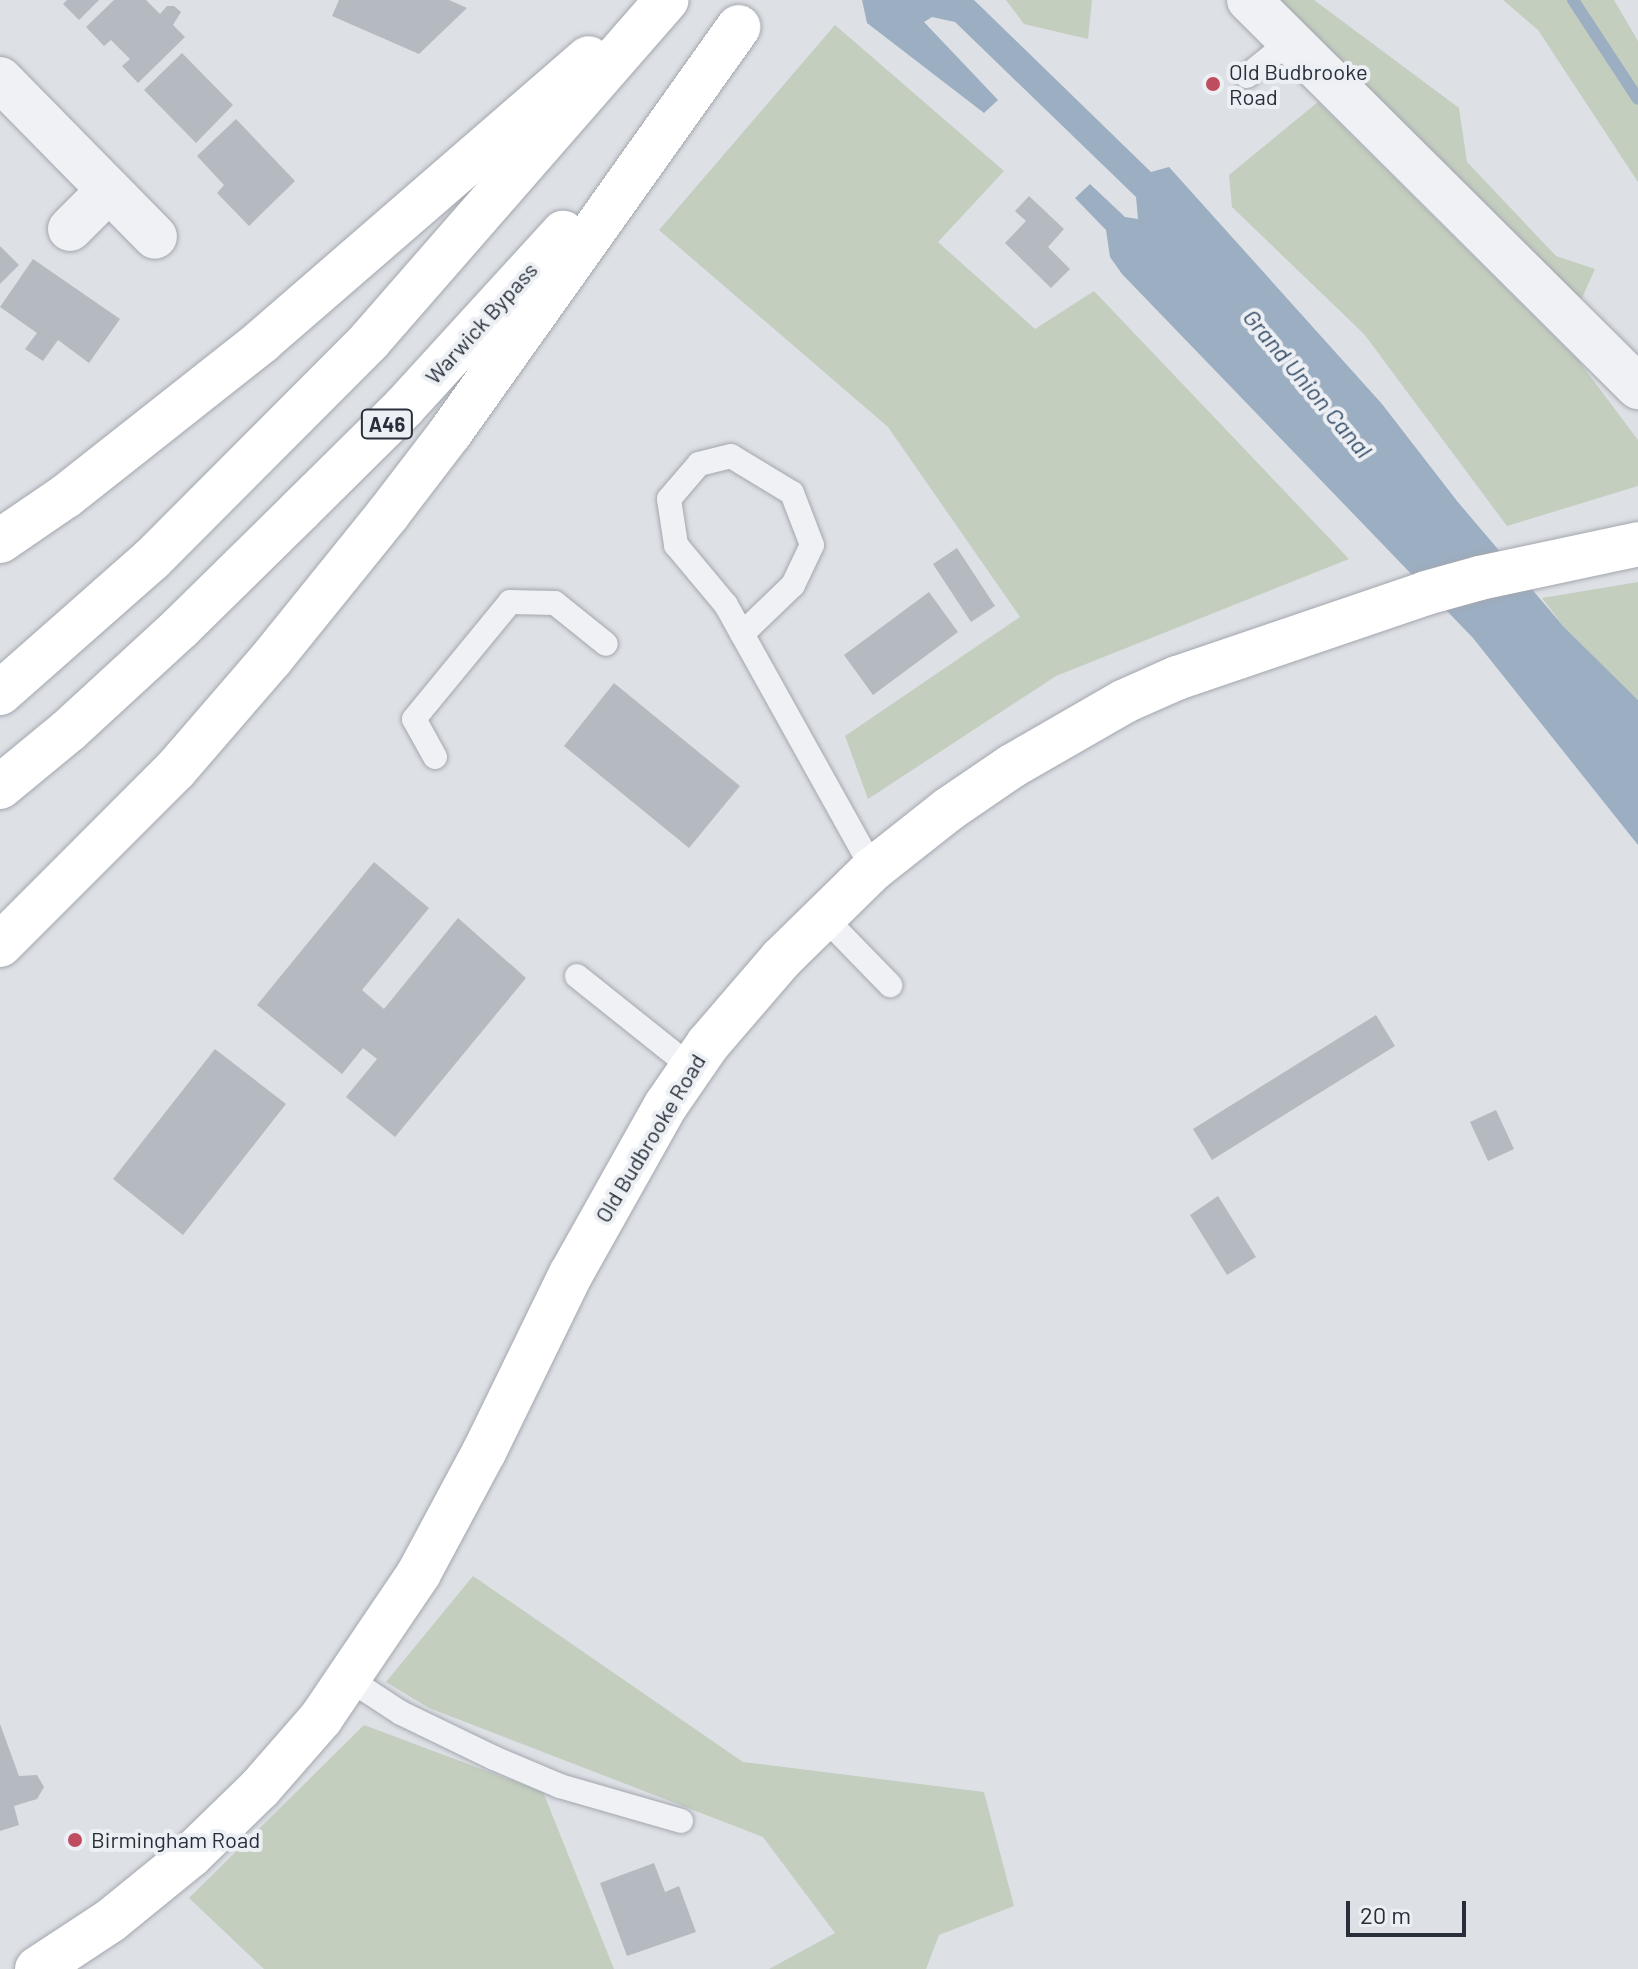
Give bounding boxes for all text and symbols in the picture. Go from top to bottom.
place label: Old Budbrooke Road [1229,58,1368,110]
marker: Old Budbrooke Road [1204,75,1222,93]
street label: Warwick Bypass [420,257,542,389]
water label: Grand Union Canal [1237,303,1379,463]
road number: A46 [359,408,415,440]
street label: Old Budbrooke Road [589,1049,711,1227]
place label: Birmingham Road [91,1827,260,1853]
marker: Birmingham Road [66,1831,84,1849]
scale bar [1350,1885,1470,1935]
text: 20 m [1360,1900,1411,1929]

